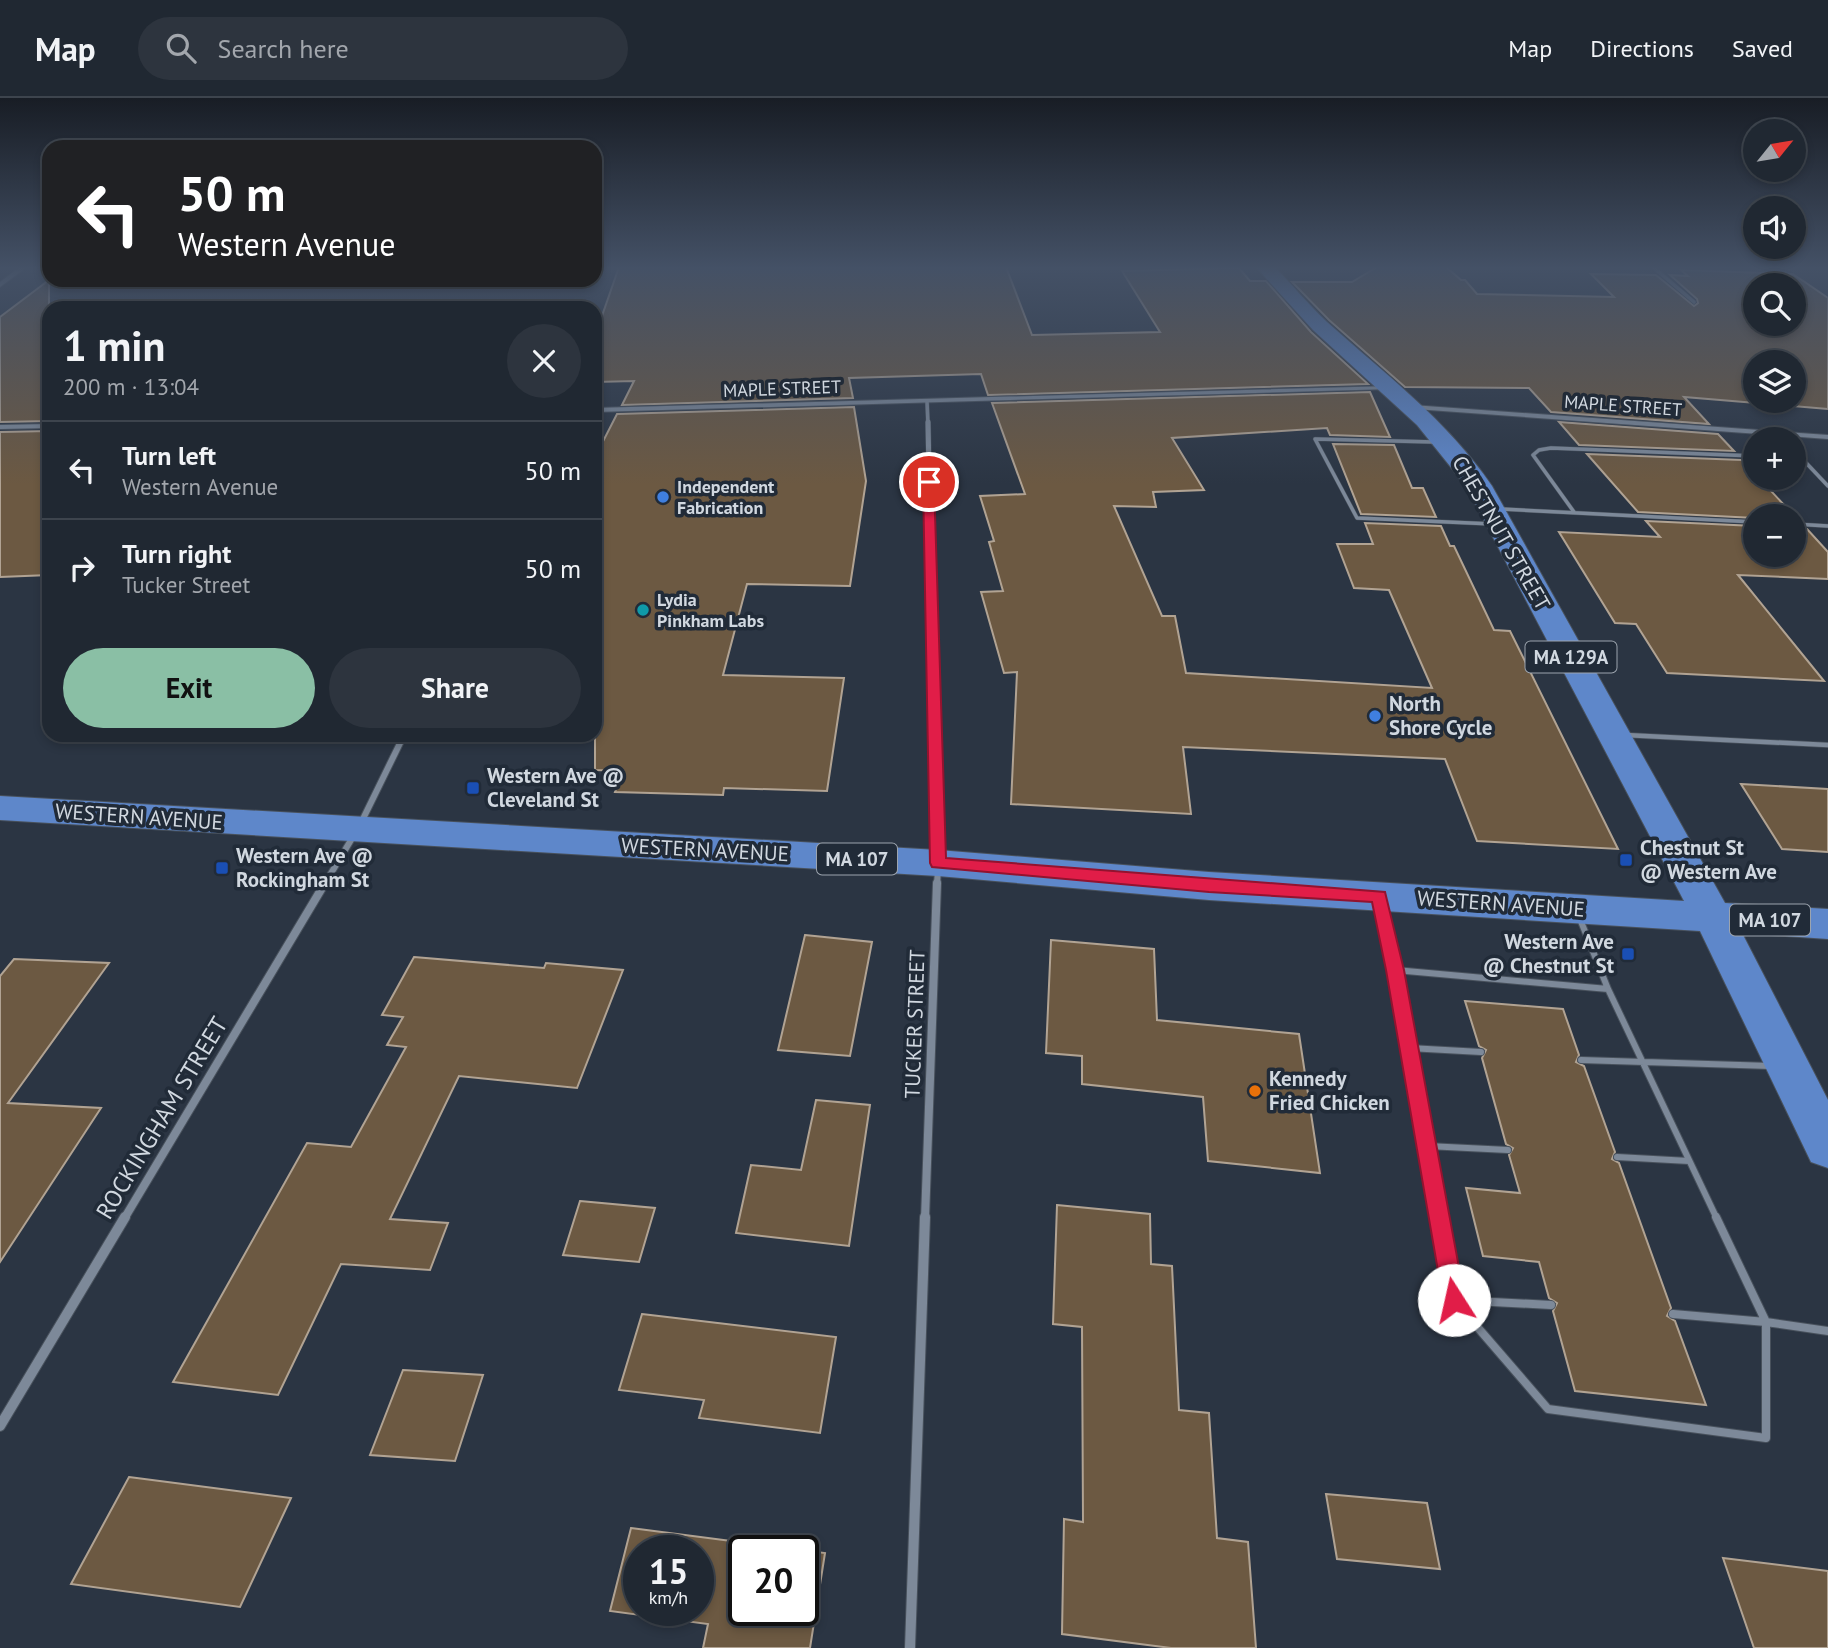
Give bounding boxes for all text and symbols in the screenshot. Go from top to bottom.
search box [138,17,628,80]
text: Map [35,27,96,70]
icon: search [162,29,200,67]
text: Search here [218,32,349,65]
text: Map [1508,33,1552,64]
text: Directions [1590,33,1694,64]
text: Saved [1732,33,1793,64]
north arrow [1743,119,1806,182]
map controls [1743,119,1806,567]
text: 50 m [178,161,285,225]
icon: left [63,168,154,259]
button: sound [1743,196,1806,259]
text: Western Avenue [178,223,395,265]
button: search [1743,273,1806,336]
text: 1 min [63,318,165,373]
button: close [507,324,581,398]
button: layers [1743,350,1806,413]
text: 200 m · 13:04 [63,372,199,401]
street label: MAPLE STREET [723,375,841,402]
street label: MAPLE STREET [1563,390,1683,421]
button: + [1743,427,1806,490]
text: Turn left [122,439,216,472]
icon: left [63,451,101,489]
street label: CHESTNUT STREET [1446,451,1557,615]
pin [899,452,959,512]
text: 50 m [525,454,581,487]
icon: arrive [910,463,948,501]
text: Western Avenue [122,472,278,501]
place label: Independent Fabrication [677,475,775,519]
marker: Independent Fabrication [655,489,671,505]
button: − [1743,504,1806,567]
text: Turn right [122,537,231,570]
icon: right [63,549,101,587]
text: 50 m [525,552,581,585]
text: Tucker Street [122,570,250,599]
place label: Lydia Pinkham Labs [657,588,764,632]
marker: Lydia Pinkham Labs [635,602,651,618]
road number: MA 129A [1526,642,1616,672]
button: Exit [63,648,315,728]
button: Share [329,648,581,728]
place label: North Shore Cycle [1389,690,1492,741]
marker: North Shore Cycle [1367,708,1383,724]
place label: Western Ave @ Cleveland St [487,762,624,813]
marker: Western Ave @ Cleveland St [465,780,481,796]
street label: WESTERN AVENUE [54,797,224,836]
street label: WESTERN AVENUE [620,832,790,867]
place label: Chestnut St @ Western Ave [1640,834,1777,885]
place label: Western Ave @ Rockingham St [236,842,373,893]
road number: MA 107 [817,844,897,874]
marker: Chestnut St @ Western Ave [1618,852,1634,868]
marker: Western Ave @ Rockingham St [214,860,230,876]
street label: WESTERN AVENUE [1416,884,1586,923]
road number: MA 107 [1730,904,1810,936]
place label: Western Ave @ Chestnut St [1483,928,1615,979]
marker: Western Ave @ Chestnut St [1620,946,1636,962]
street label: TUCKER STREET [898,949,931,1099]
street label: ROCKINGHAM STREET [89,1011,234,1225]
place label: Kennedy Fried Chicken [1269,1065,1390,1116]
marker: Kennedy Fried Chicken [1247,1083,1263,1099]
position arrow [1417,1263,1491,1337]
speed limit sign: 20 [728,1535,819,1626]
text: 15 [649,1548,688,1594]
text: km/h [649,1586,688,1609]

